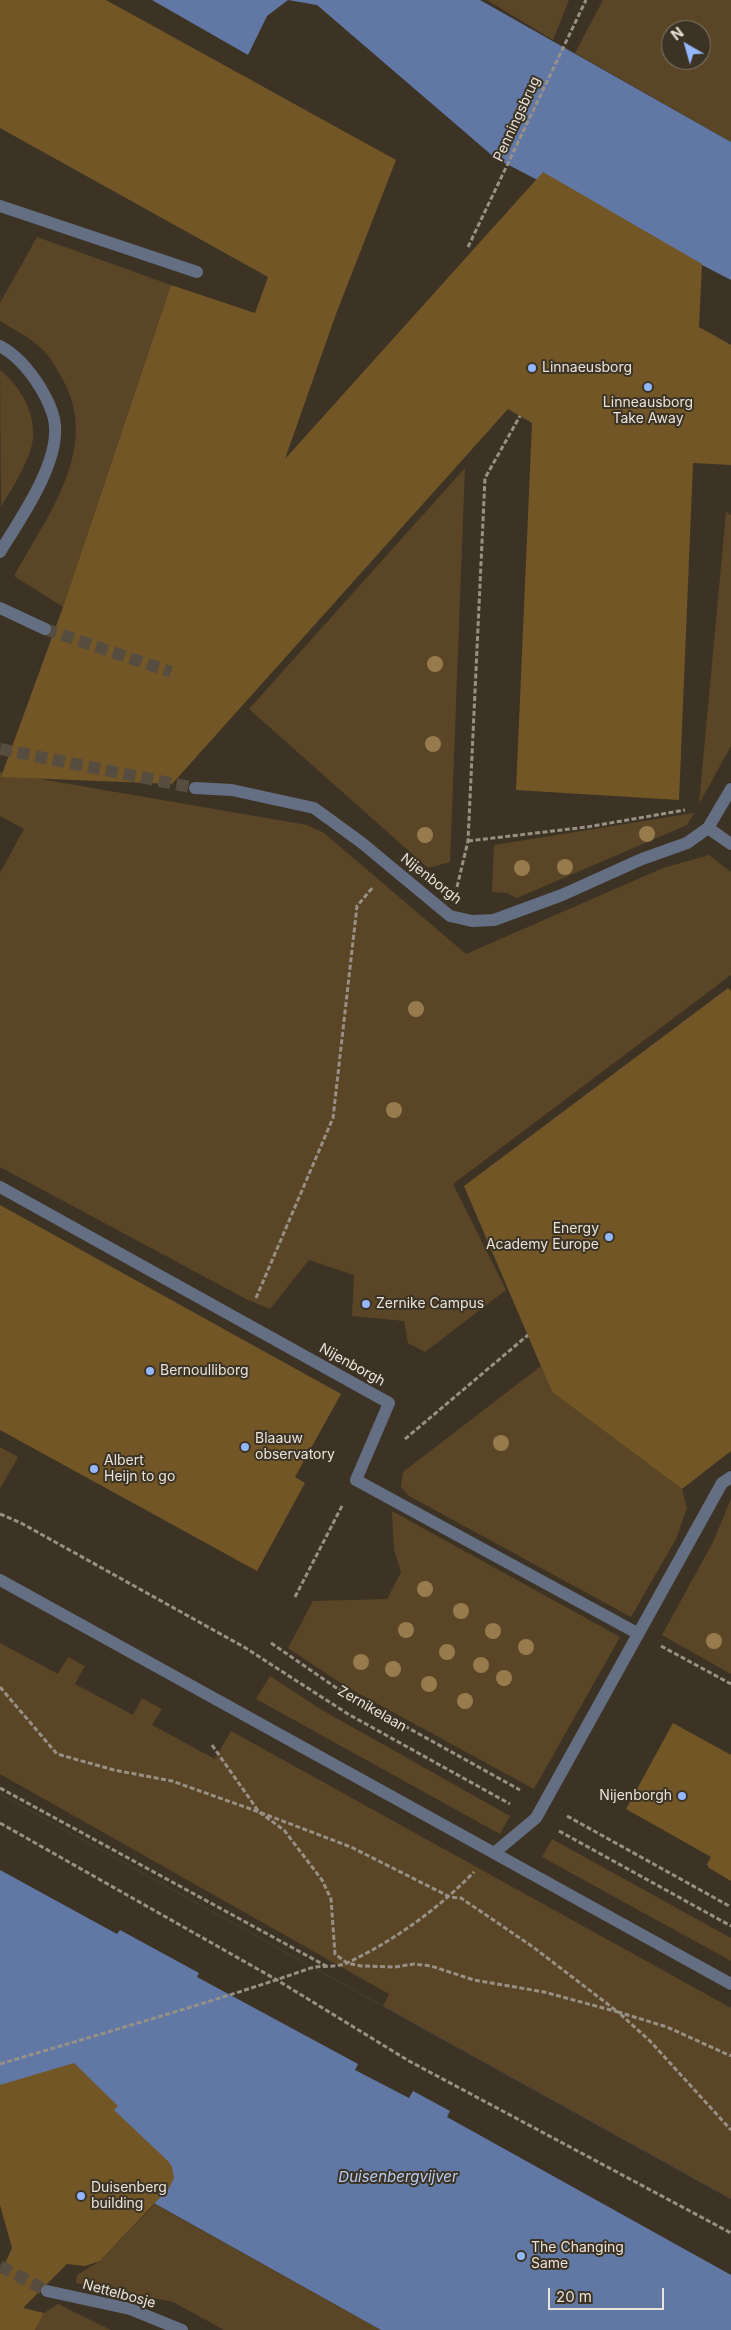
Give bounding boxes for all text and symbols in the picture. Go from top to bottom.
north arrow [661,20,711,70]
text: N [668,24,687,44]
street label: Penningsbrug [490,74,544,164]
place label: Linnaeusborg [542,360,632,376]
marker: Linnaeusborg [526,362,538,374]
marker: Linneausborg Take Away [642,381,654,393]
place label: Linneausborg Take Away [603,395,693,428]
street label: Nijenborgh [397,850,465,908]
place label: Energy Academy Europe [486,1221,599,1254]
marker: Energy Academy Europe [603,1231,615,1243]
place label: Zernike Campus [376,1296,484,1312]
marker: Zernike Campus [360,1298,372,1310]
street label: Nijenborgh [316,1340,388,1390]
place label: Bernoulliborg [160,1363,249,1379]
marker: Bernoulliborg [144,1365,156,1377]
place label: Blaauw observatory [255,1431,335,1464]
marker: Blaauw observatory [239,1441,251,1453]
place label: Albert Heijn to go [104,1453,175,1485]
marker: Albert Heijn to go [88,1463,100,1475]
street label: Zernikelaan [334,1682,410,1736]
place label: Nijenborgh [599,1788,672,1804]
marker: Nijenborgh [676,1790,688,1802]
water label: Duisenbergvijver [338,2168,458,2186]
place label: Duisenberg building [91,2180,167,2212]
marker: Duisenberg building [75,2190,87,2202]
place label: The Changing Same [531,2240,624,2272]
marker: The Changing Same [515,2250,527,2262]
street label: Nettelbosje [81,2276,157,2312]
scale bar [551,2278,667,2310]
text: 20 m [556,2287,592,2306]

